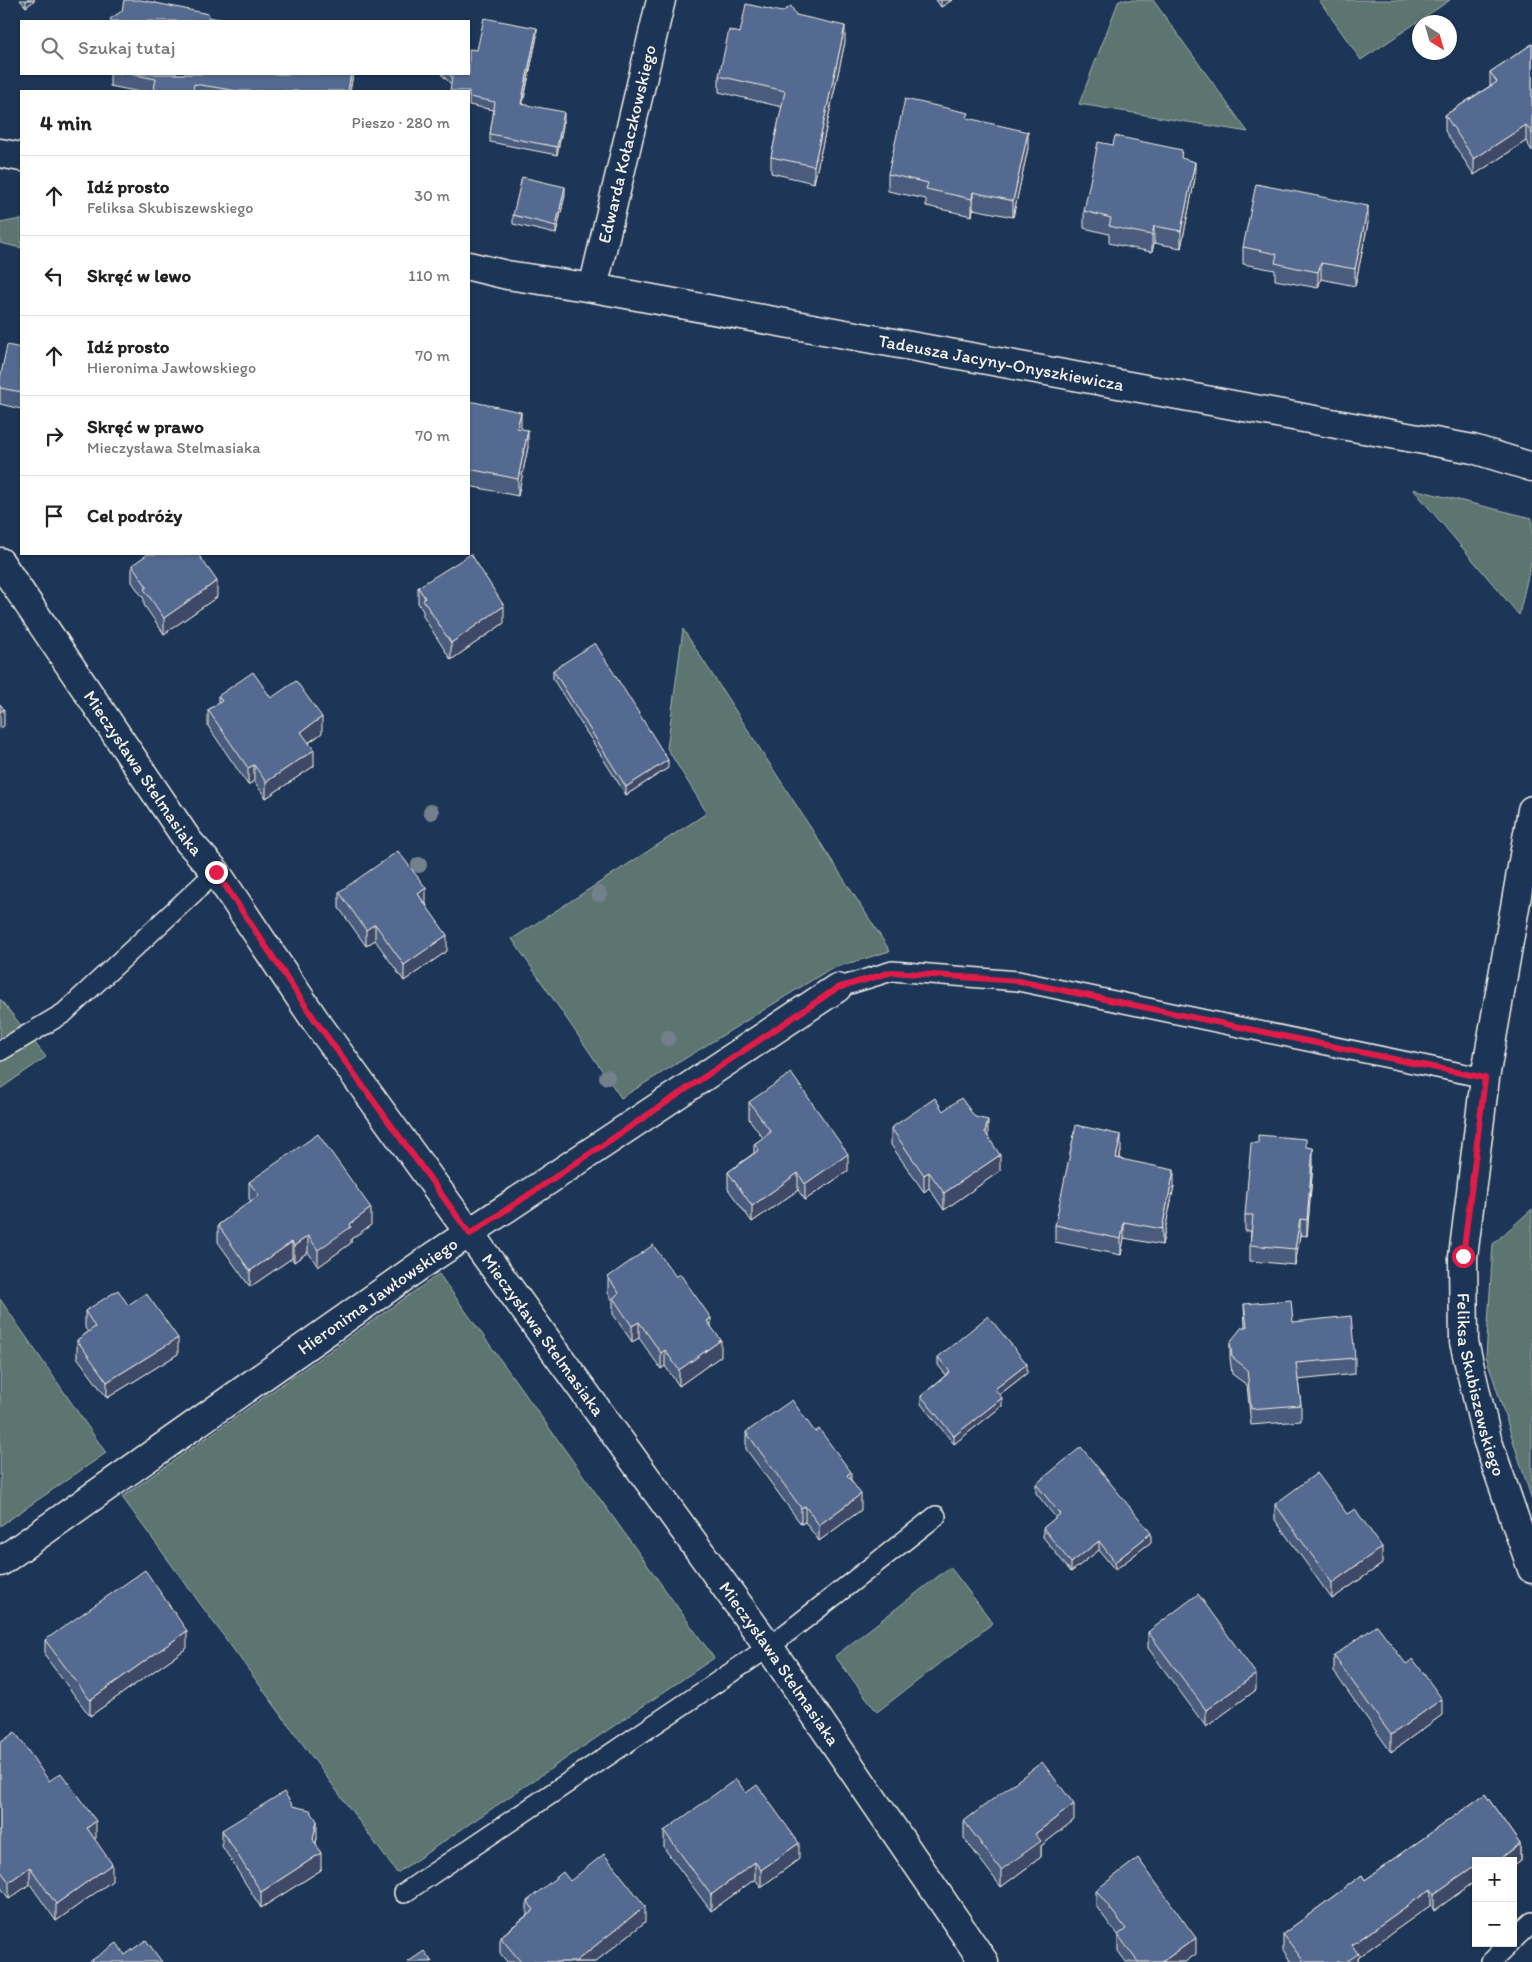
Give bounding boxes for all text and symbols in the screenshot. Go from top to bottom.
north arrow [1412,15,1457,60]
search box [20,20,470,75]
icon: search [38,34,66,62]
text: Szukaj tutaj [78,36,175,59]
street label: Edwarda Kołaczkowskiego [593,43,661,245]
text: 4 min [40,110,92,135]
text: Pieszo · 280 m [352,113,450,132]
text: Idź prosto [87,175,170,198]
icon: ahead [40,182,68,210]
text: 30 m [414,186,450,205]
text: Feliksa Skubiszewskiego [87,198,253,217]
icon: left [40,262,68,290]
text: Skręć w lewo [87,264,191,287]
text: 110 m [408,266,450,285]
street label: Tadeusza Jacyny-Onyszkiewicza [877,329,1126,396]
text: Idź prosto [87,335,170,358]
icon: ahead [40,342,68,370]
text: 70 m [415,346,450,365]
text: Hieronima Jawłowskiego [87,358,256,377]
text: Skręć w prawo [87,415,204,438]
icon: right [40,422,68,450]
text: 70 m [415,426,450,445]
text: Mieczysława Stelmasiaka [87,438,261,457]
icon: arrive [40,502,68,530]
text: Cel podróży [87,504,182,527]
street label: Mieczysława Stelmasiaka [79,686,208,861]
route end [205,861,228,884]
street label: Hieronima Jawłowskiego [293,1233,462,1359]
route start [1452,1245,1475,1268]
street label: Mieczysława Stelmasiaka [477,1249,610,1421]
street label: Feliksa Skubiszewskiego [1452,1293,1510,1479]
street label: Mieczysława Stelmasiaka [714,1577,845,1751]
map controls [1472,1857,1517,1947]
button: + [1472,1857,1517,1902]
button: − [1472,1902,1517,1947]

